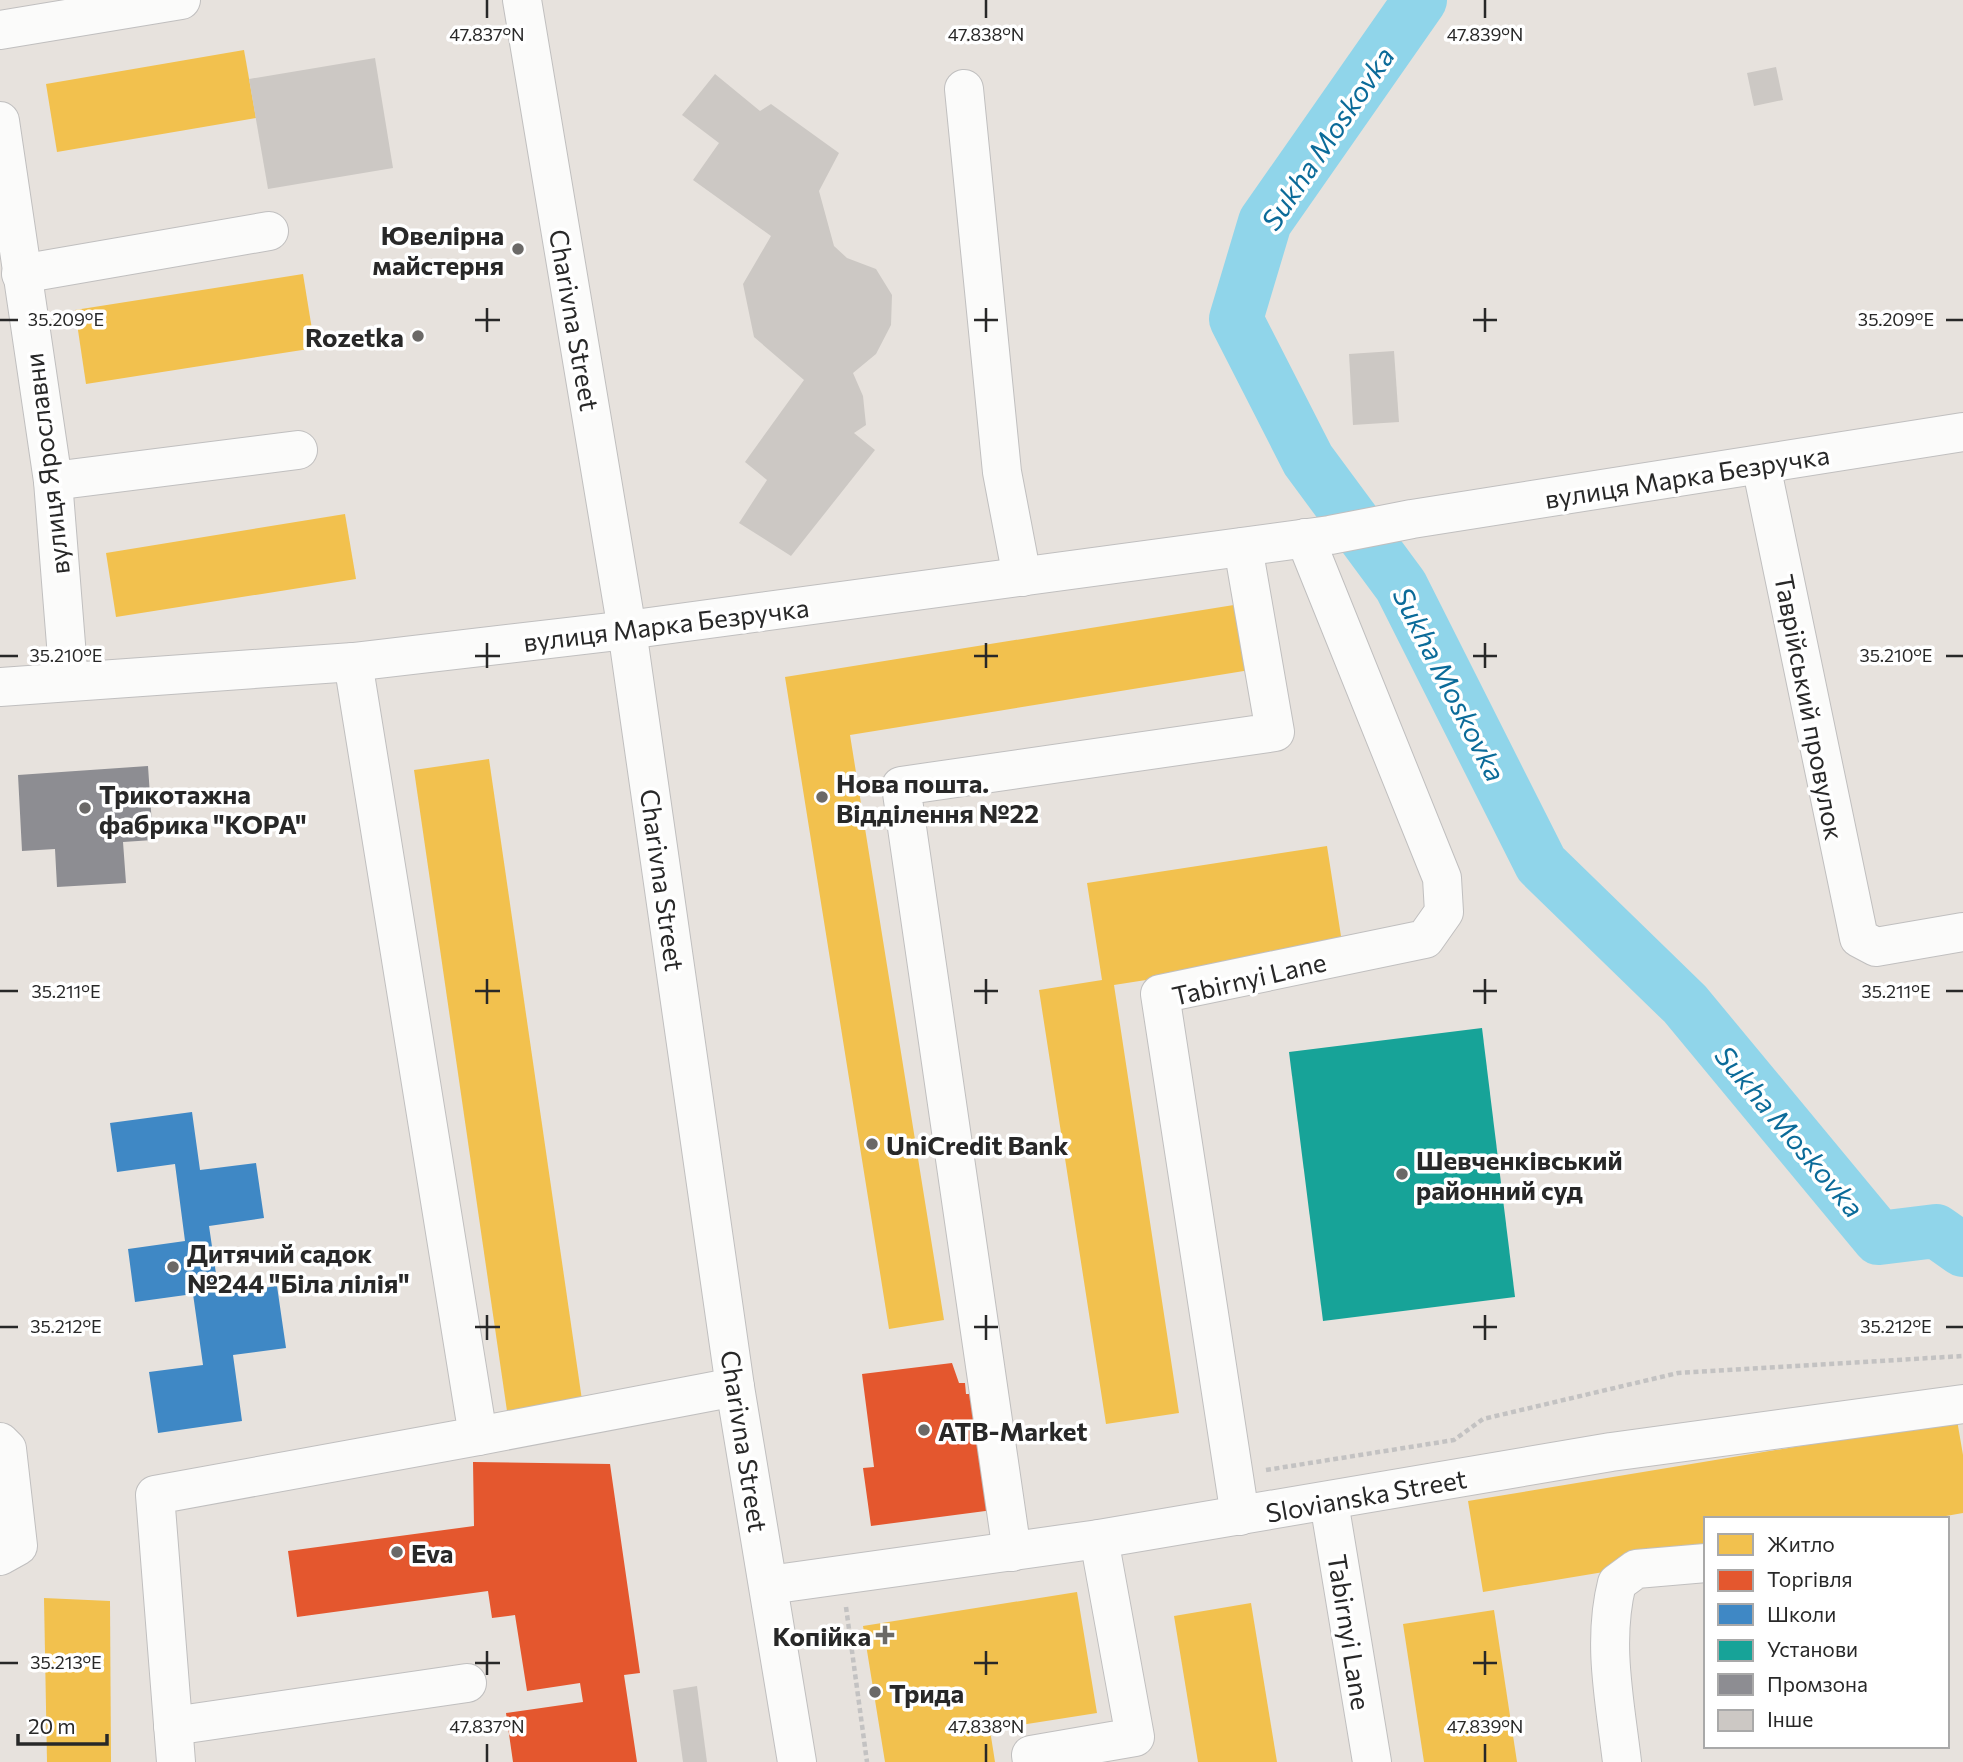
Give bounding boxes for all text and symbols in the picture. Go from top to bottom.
text: 47.837°N [449,23,525,45]
text: 47.838°N [948,23,1024,45]
text: 47.839°N [1447,23,1523,45]
water label: Sukha Moskovka [1253,40,1401,236]
place label: Ювелірна майстерня [373,219,504,280]
street label: Charivna Street [544,227,606,413]
marker: Ювелірна майстерня [510,241,526,257]
text: 35.209°E [28,308,104,330]
text: 35.209°E [1858,308,1934,330]
place label: Rozetka [305,321,404,352]
marker: Rozetka [410,328,426,344]
street label: вулиця Ярославни [17,351,75,577]
street label: вулиця Марка Безручка [1542,438,1832,514]
street label: Таврійський провулок [1769,572,1851,842]
water label: Sukha Moskovka [1386,581,1514,787]
street label: вулиця Марка Безручка [521,591,811,657]
text: 35.210°E [29,644,103,666]
text: 35.210°E [1859,644,1933,666]
place label: Нова пошта. Відділення №22 [836,767,1039,828]
place label: Трикотажна фабрика "КОРА" [99,778,307,839]
street label: Charivna Street [635,787,691,973]
marker: Нова пошта. Відділення №22 [814,789,830,805]
marker: Трикотажна фабрика "КОРА" [77,800,93,816]
street label: Tabirnyi Lane [1169,945,1329,1011]
text: 35.211°E [31,980,101,1002]
text: 35.211°E [1861,980,1931,1002]
water label: Sukha Moskovka [1708,1038,1872,1224]
place label: UniCredit Bank [886,1129,1068,1160]
marker: UniCredit Bank [864,1136,880,1152]
place label: Шевченківський районний суд [1416,1144,1623,1205]
marker: Шевченківський районний суд [1394,1166,1410,1182]
place label: Дитячий садок №244 "Біла лілія" [187,1237,410,1298]
marker: Дитячий садок №244 "Біла лілія" [165,1259,181,1275]
text: 35.212°E [30,1315,102,1337]
text: 35.212°E [1860,1315,1932,1337]
street label: Charivna Street [715,1348,775,1534]
place label: ATB-Market [938,1415,1087,1446]
marker: ATB-Market [916,1422,932,1438]
street label: Slovianska Street [1263,1462,1469,1528]
legend [1704,1517,1949,1748]
text: Житло [1767,1531,1835,1556]
place label: Eva [411,1537,454,1568]
marker: Eva [389,1544,405,1560]
street label: Tabirnyi Lane [1322,1552,1378,1712]
text: Торгівля [1767,1566,1853,1591]
text: Школи [1767,1601,1836,1626]
place label: Копійка [773,1620,871,1651]
marker: Копійка [877,1627,893,1643]
text: Установи [1767,1636,1858,1661]
text: 35.213°E [30,1651,102,1673]
text: Промзона [1767,1671,1868,1696]
place label: Трида [889,1677,964,1708]
marker: Трида [867,1684,883,1700]
scale bar [18,1702,107,1746]
text: Інше [1767,1706,1813,1731]
text: 20 m [28,1713,76,1738]
text: 47.837°N [449,1715,525,1737]
text: 47.838°N [948,1715,1024,1737]
text: 47.839°N [1447,1715,1523,1737]

